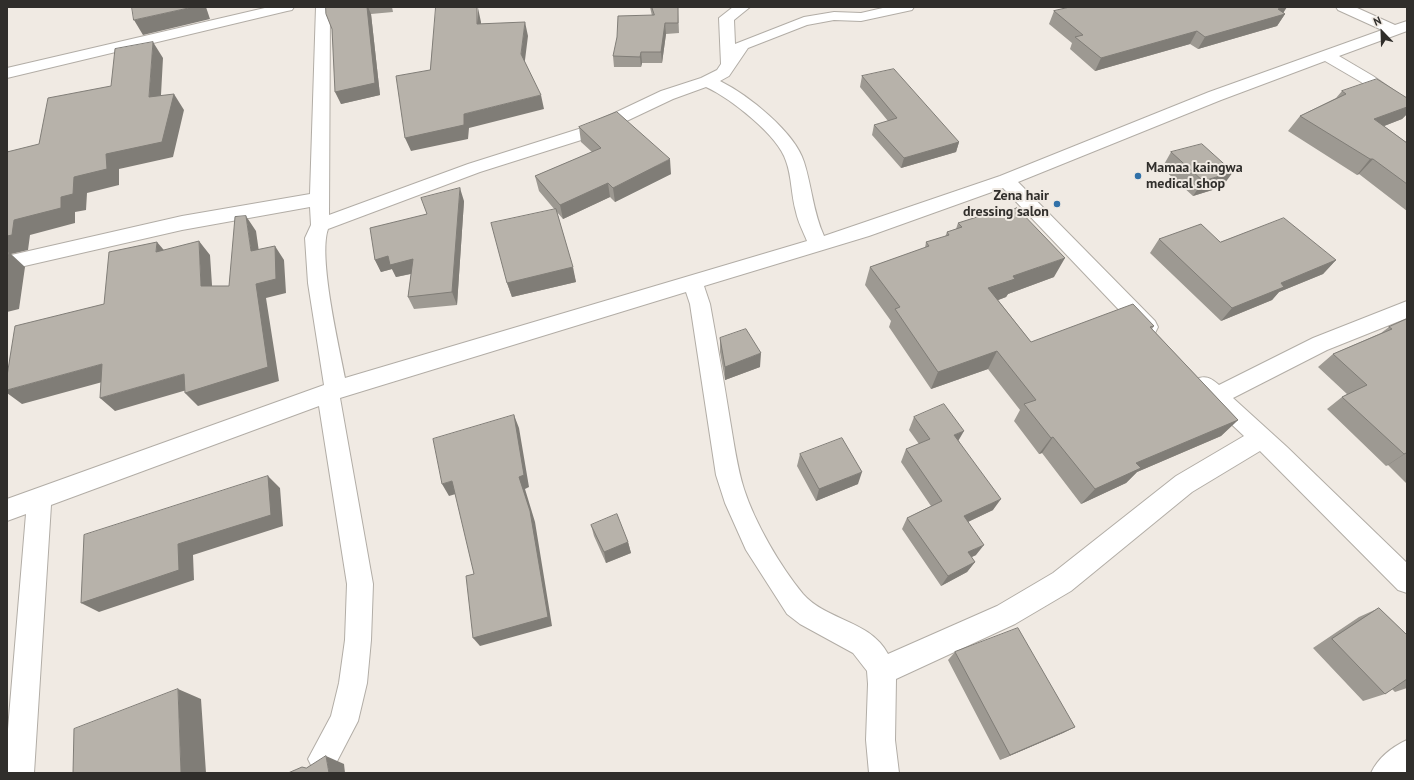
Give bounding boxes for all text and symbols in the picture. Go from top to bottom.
north arrow [1362,12,1402,52]
text: N [1371,13,1383,29]
place label: Mamaa kaingwa medical shop [1146,160,1243,192]
marker: Mamaa kaingwa medical shop [1133,171,1143,181]
place label: Zena hair dressing salon [963,188,1049,220]
marker: Zena hair dressing salon [1052,199,1062,209]

